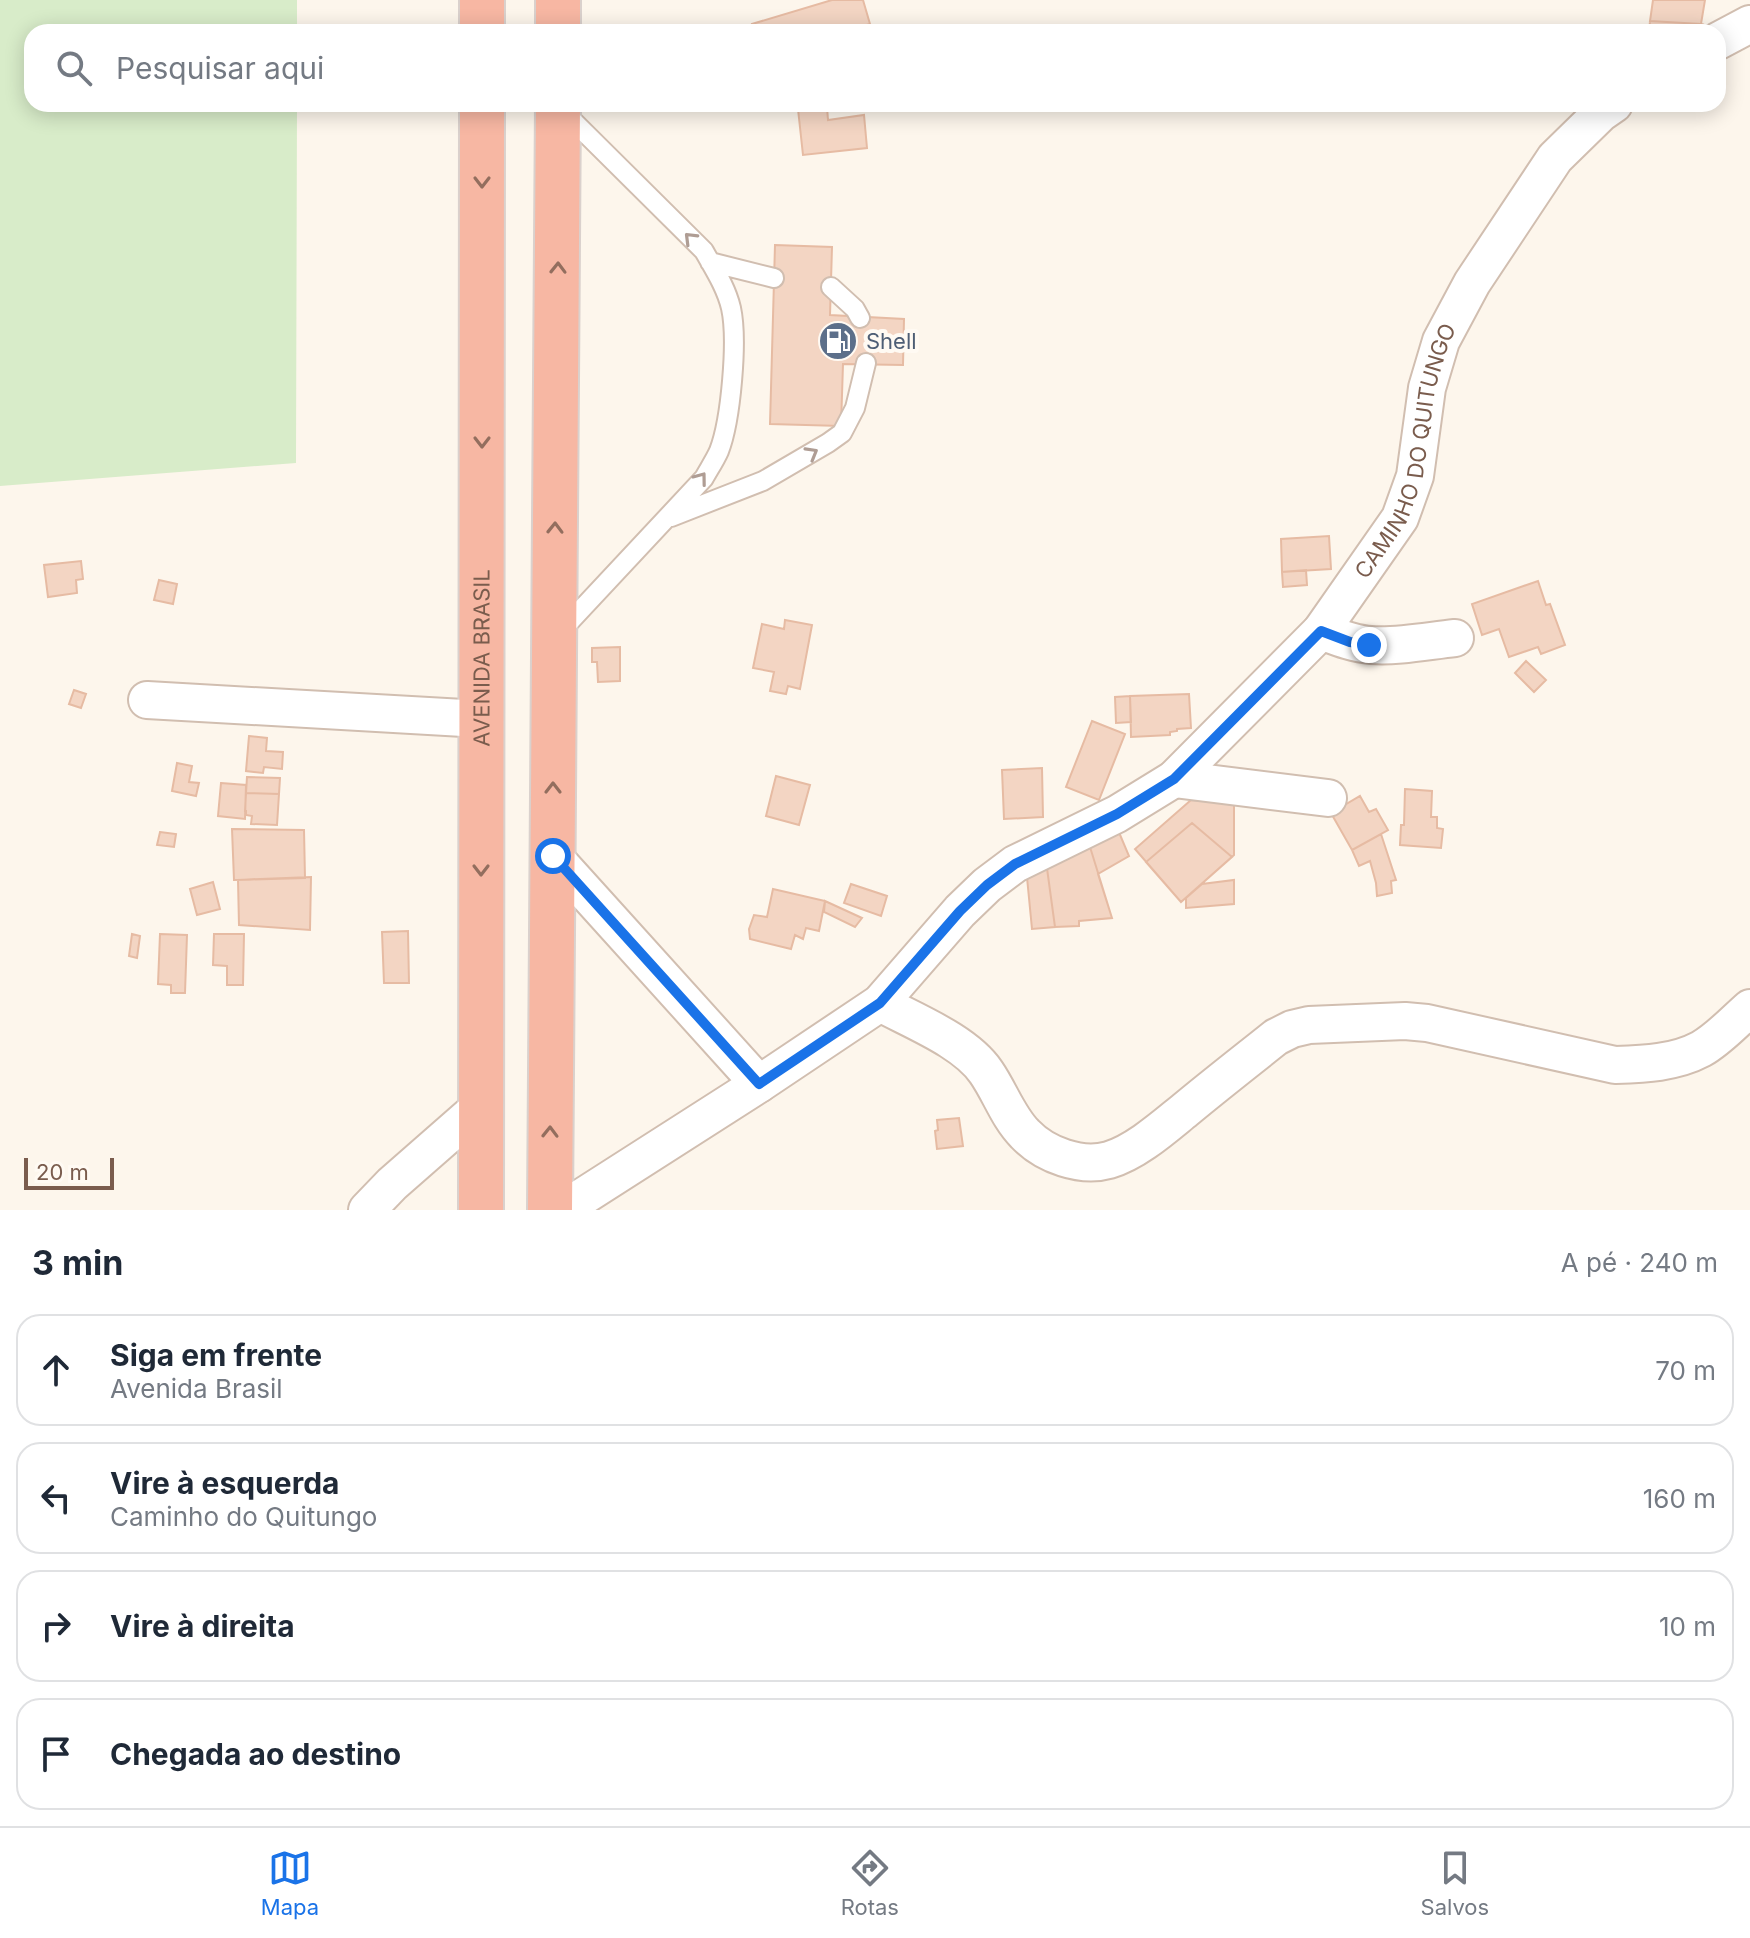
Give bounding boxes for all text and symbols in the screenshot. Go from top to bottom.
search box [24,24,1726,112]
icon: search [52,46,96,90]
text: Pesquisar aqui [116,50,324,86]
one-way arrow [473,176,491,189]
one-way arrow [685,233,699,247]
one-way arrow [549,261,567,274]
street label: CAMINHO DO QUITUNGO [1349,319,1461,583]
fuel station icon: Shell [817,320,859,362]
place label: Shell [866,328,917,354]
one-way arrow [473,436,491,449]
one-way arrow [803,447,818,463]
one-way arrow [692,473,706,487]
one-way arrow [546,521,564,534]
street label: AVENIDA BRASIL [468,569,495,747]
route end [1351,627,1387,663]
one-way arrow [544,781,562,794]
route start [535,838,571,874]
one-way arrow [472,864,490,877]
one-way arrow [542,1125,559,1138]
scale bar [24,1154,114,1190]
text: 20 m [36,1159,89,1185]
text: 3 min [32,1242,123,1283]
text: A pé · 240 m [1561,1247,1718,1278]
text: Siga em frente [110,1337,322,1373]
icon: ahead [34,1348,78,1392]
text: 70 m [1655,1355,1716,1386]
text: Avenida Brasil [110,1373,283,1404]
text: Vire à esquerda [110,1465,339,1501]
icon: left [34,1476,78,1520]
text: 160 m [1643,1483,1716,1514]
text: Caminho do Quitungo [110,1501,377,1532]
icon: right [34,1604,78,1648]
text: Vire à direita [110,1608,295,1644]
text: 10 m [1659,1611,1716,1642]
icon: arrive [34,1732,78,1776]
text: Chegada ao destino [110,1736,401,1772]
tab: Mapa [261,1846,319,1920]
tab: Rotas [841,1846,899,1920]
tab: Salvos [1421,1846,1489,1920]

